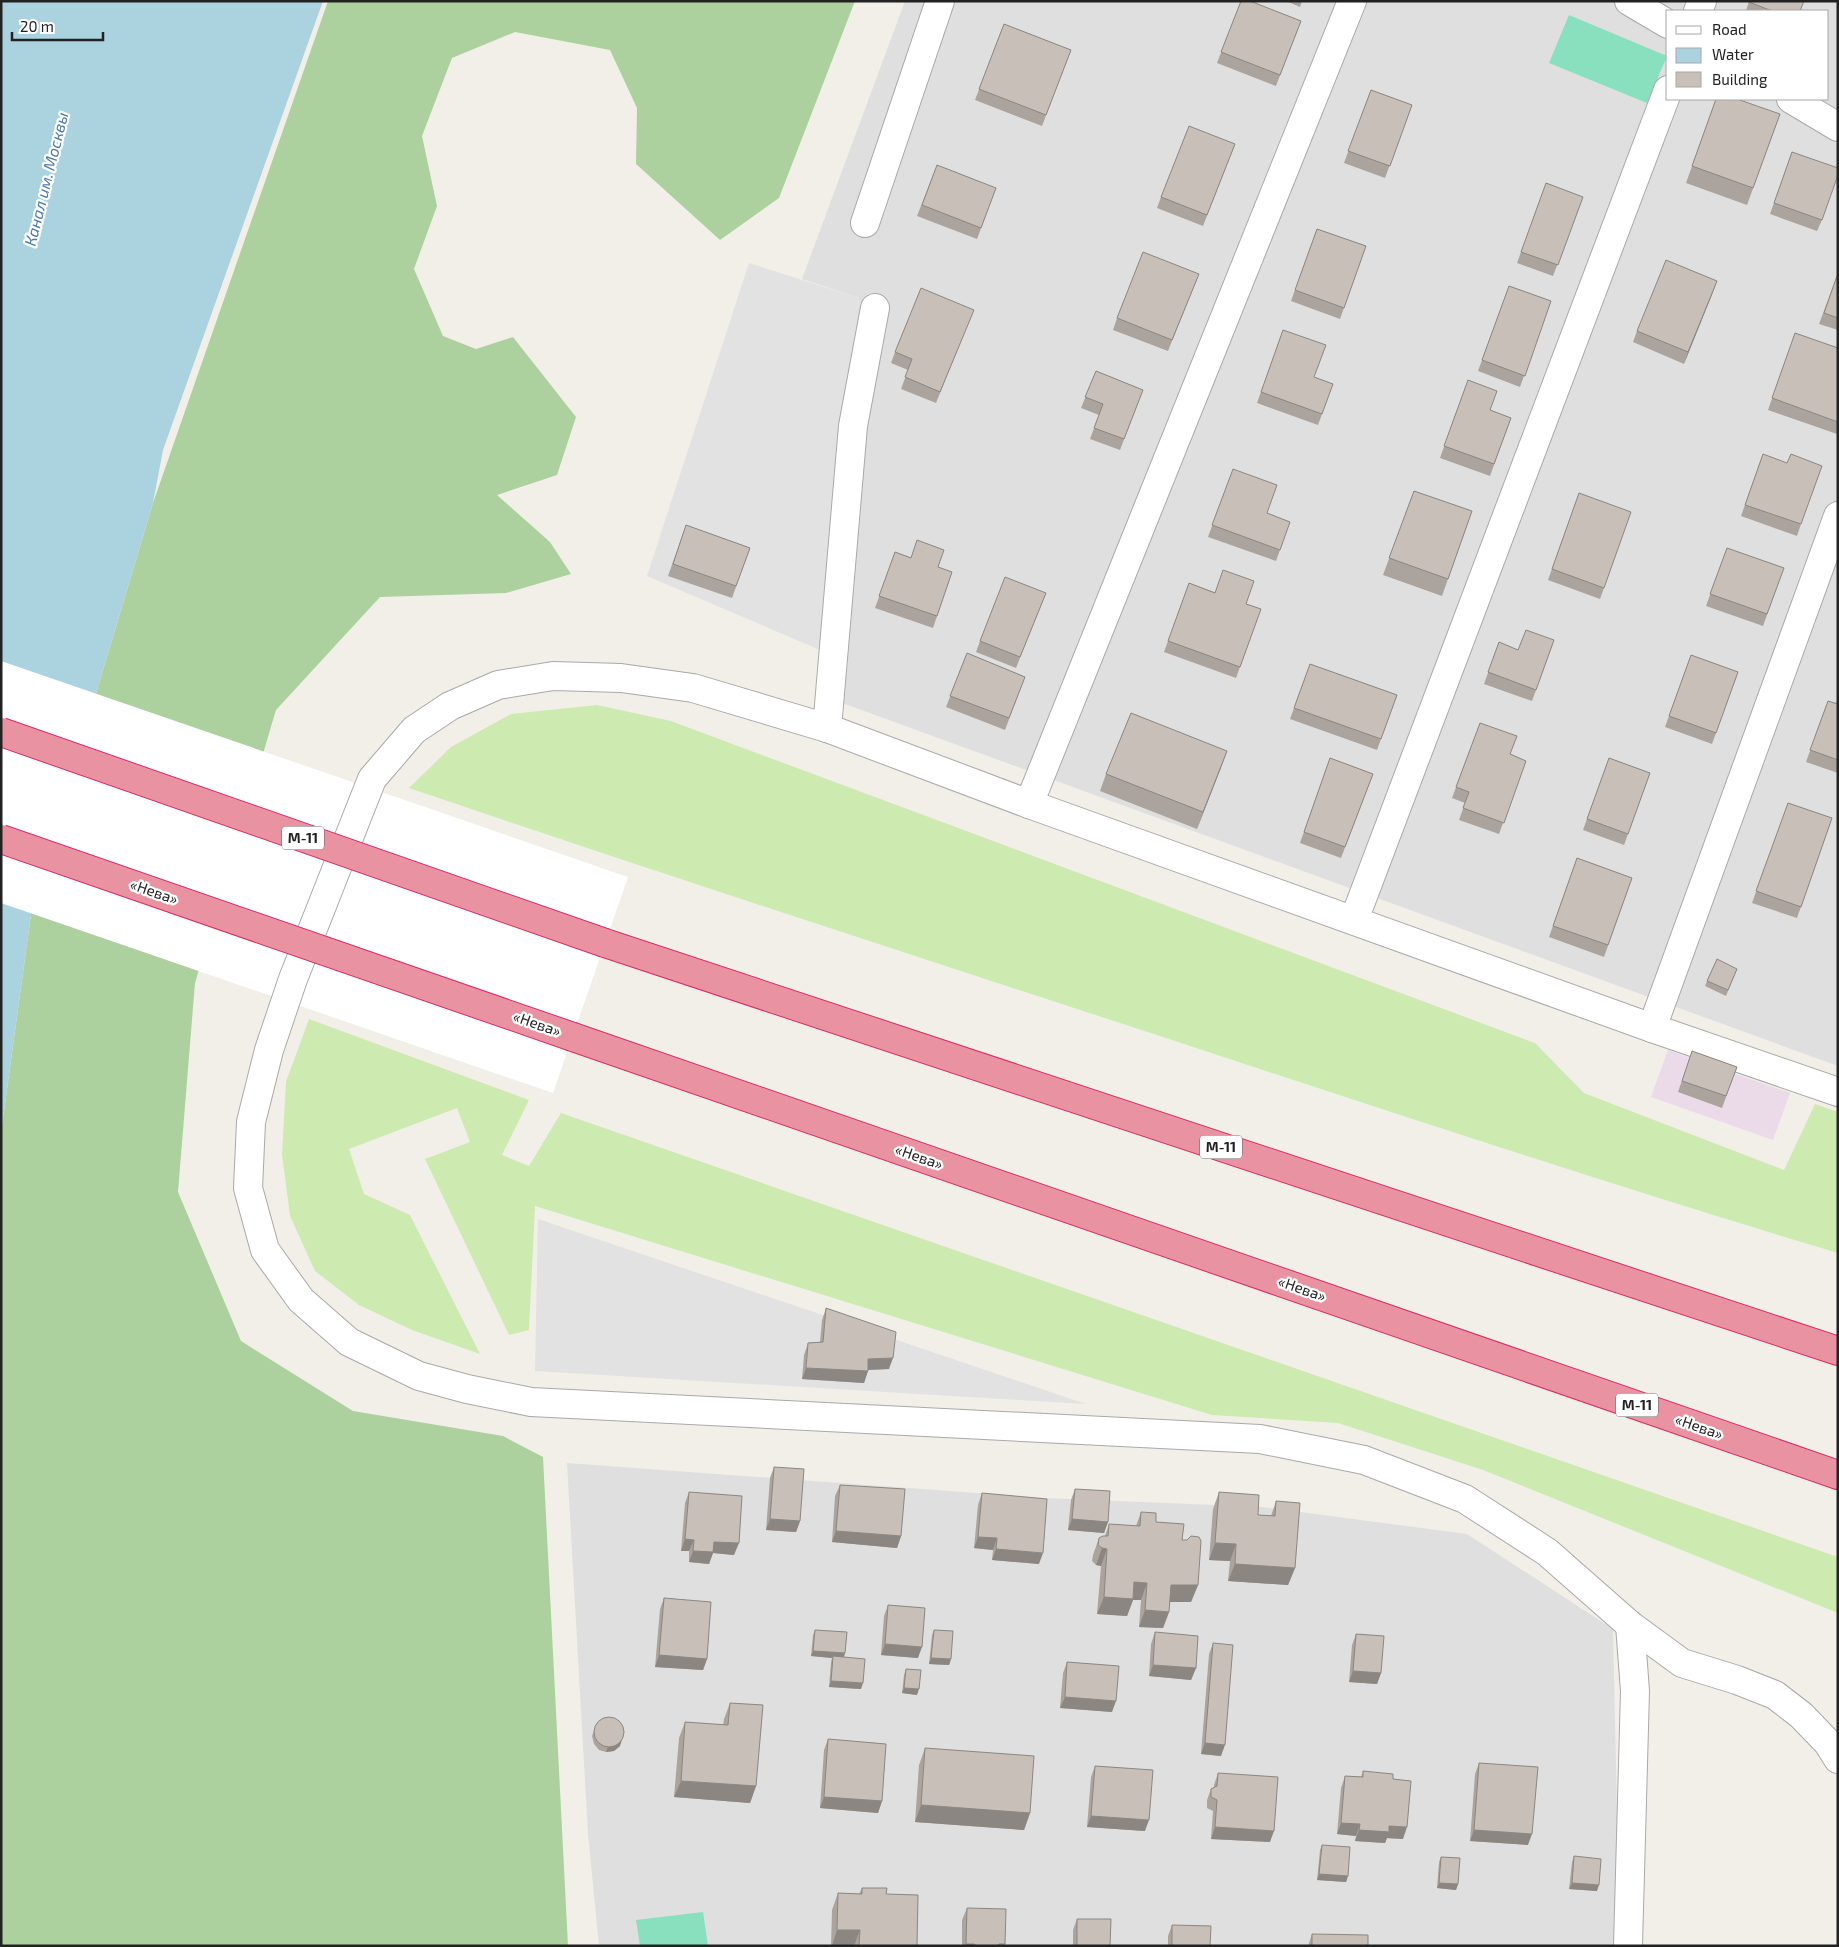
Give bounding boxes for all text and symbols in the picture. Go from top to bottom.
scale bar [12,10,104,42]
legend [1666,10,1829,100]
text: 20 m [20,17,54,35]
text: Road [1712,20,1747,38]
text: Water [1712,45,1754,63]
text: Building [1712,70,1768,88]
water label: Канал им. Москвы [20,110,71,248]
road number: М-11 [282,826,324,850]
street label: «Нева» [128,875,181,908]
street label: «Нева» [511,1007,564,1040]
road number: М-11 [1200,1136,1242,1158]
street label: «Нева» [893,1140,946,1173]
street label: «Нева» [1276,1272,1329,1305]
road number: М-11 [1616,1394,1658,1416]
street label: «Нева» [1673,1410,1726,1443]

